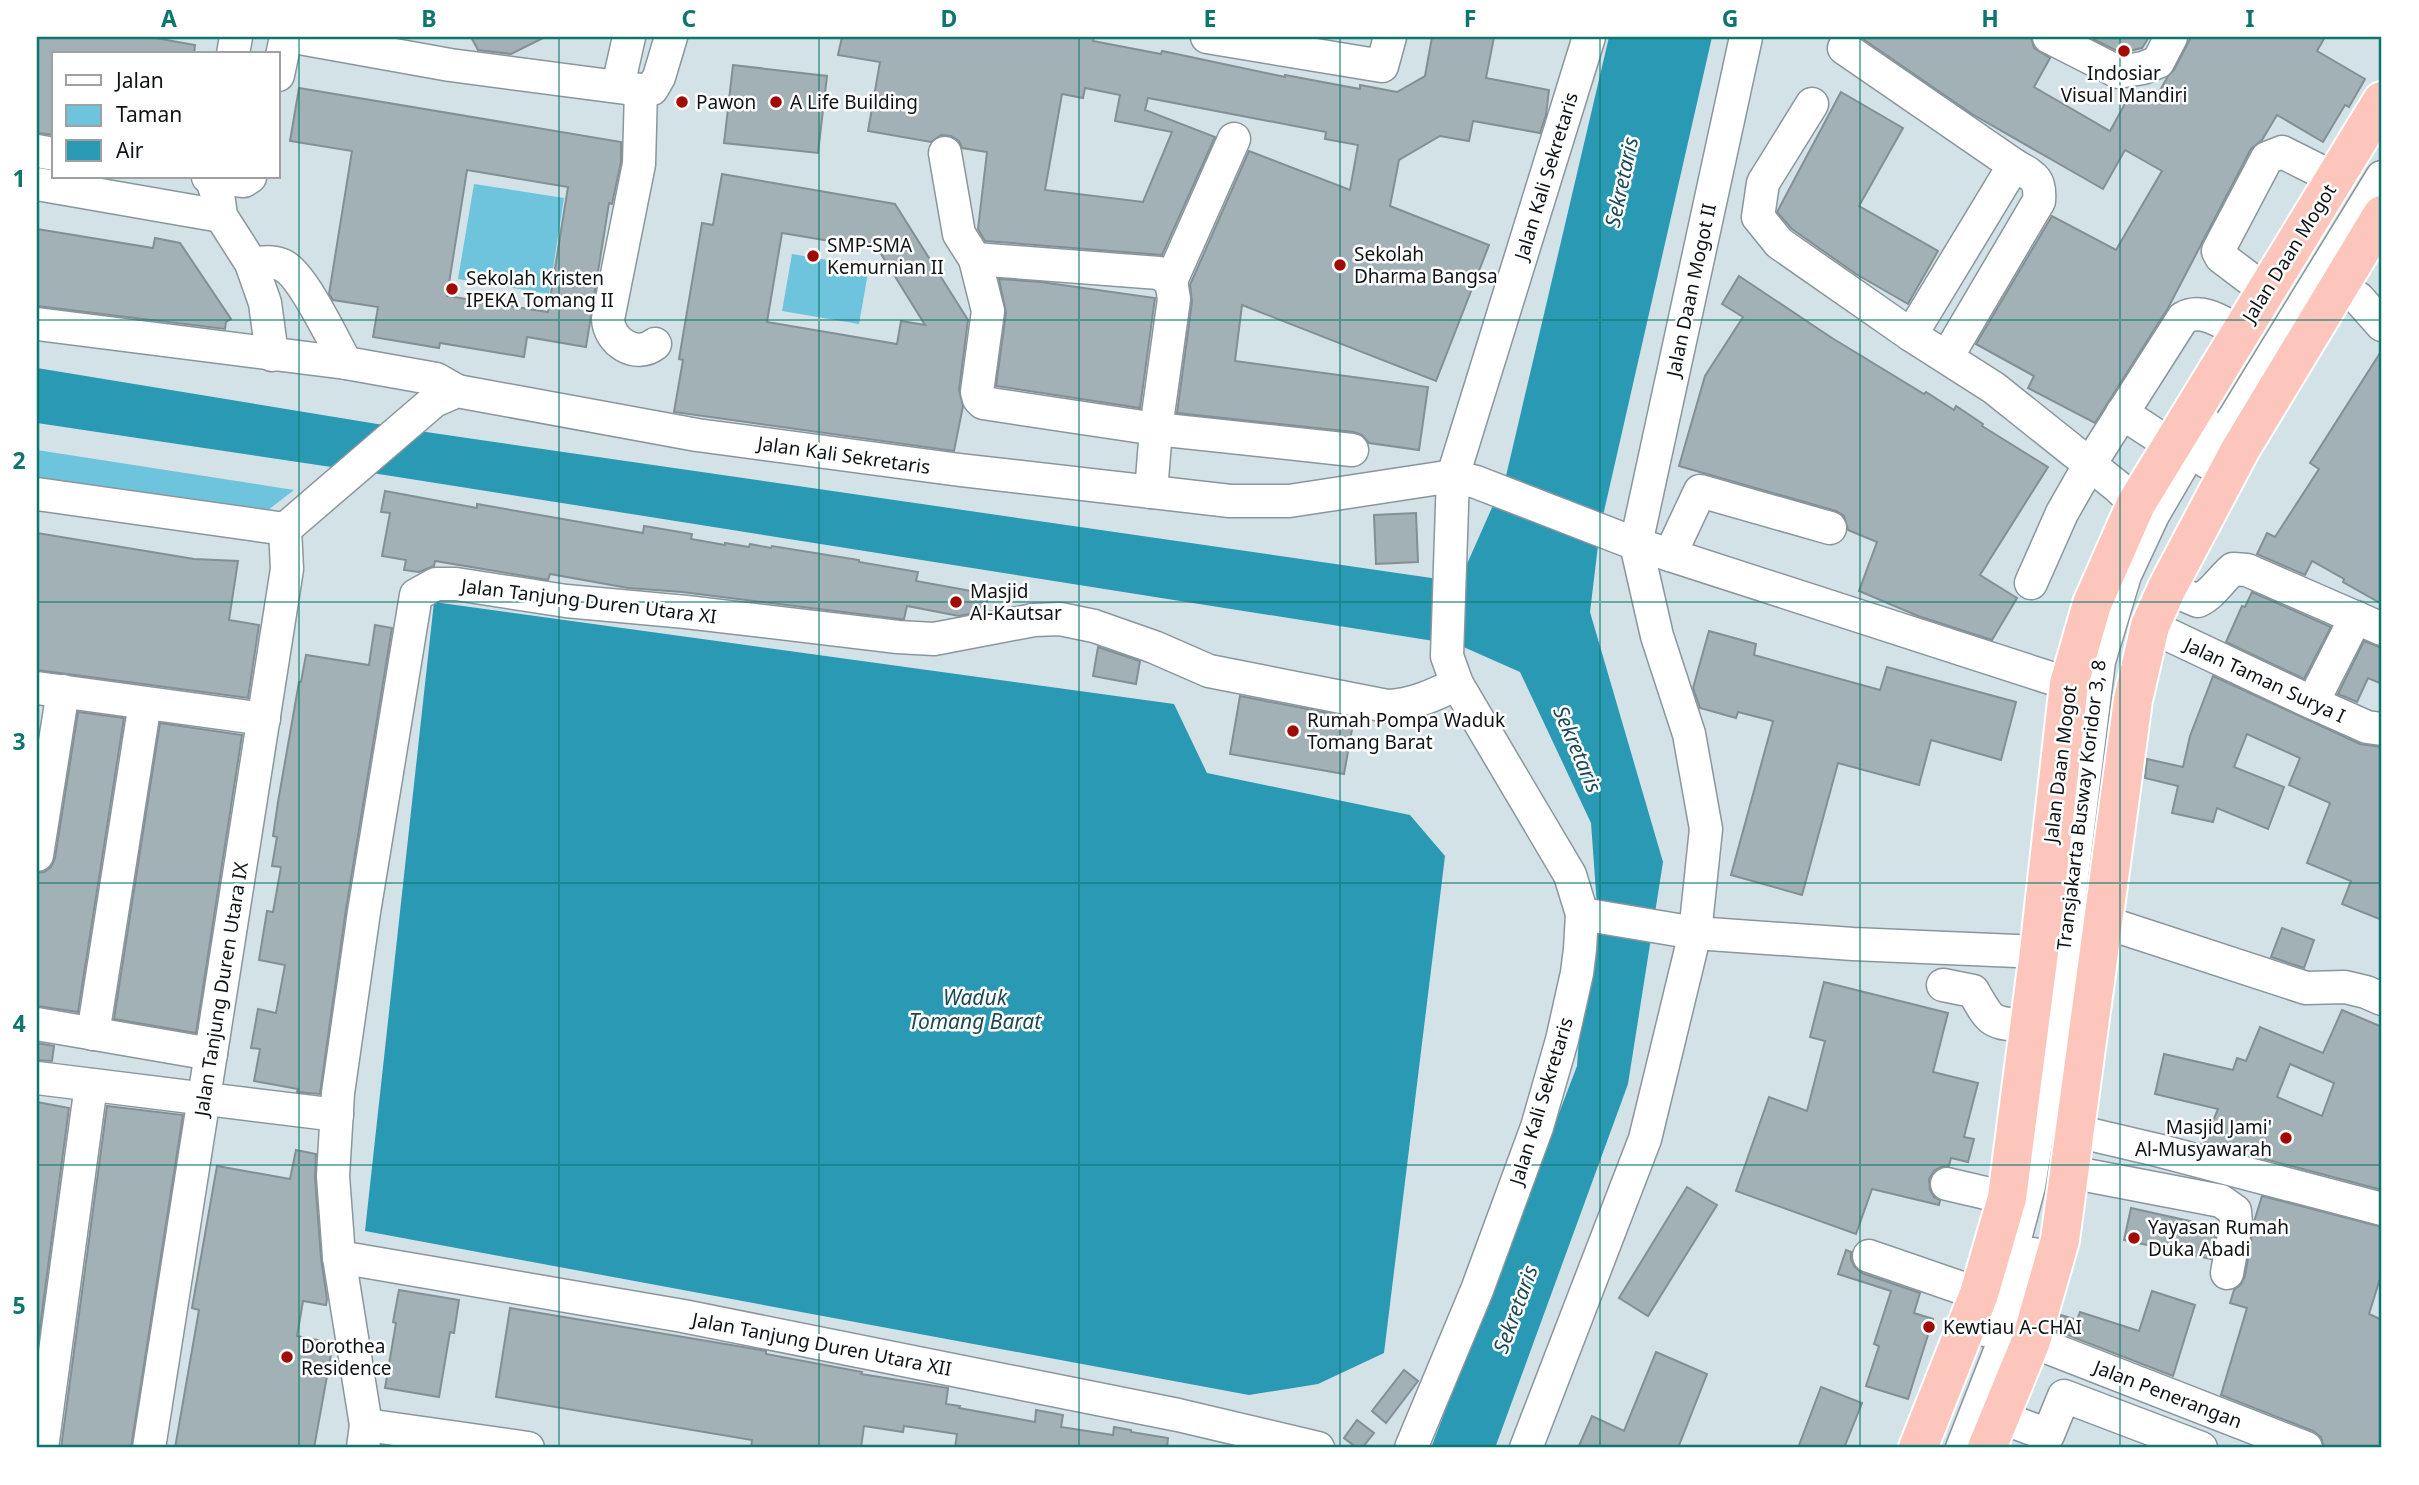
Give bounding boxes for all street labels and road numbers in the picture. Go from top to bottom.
street label: Jalan Kali Sekretaris [1508,89,1584,265]
street label: Jalan Daan Mogot [2235,179,2342,329]
street label: Jalan Daan Mogot II [1660,201,1722,381]
street label: Jalan Kali Sekretaris [754,430,932,480]
street label: Jalan Tanjung Duren Utara XI [458,572,718,630]
street label: Jalan Taman Surya I [2179,630,2350,729]
street label: Transjakarta Busway Koridor 3, 8 [2050,658,2112,952]
street label: Jalan Daan Mogot [2037,684,2083,846]
street label: Jalan Tanjung Duren Utara IX [188,859,254,1120]
street label: Jalan Kali Sekretaris [1503,1014,1579,1190]
street label: Jalan Tanjung Duren Utara XII [688,1306,954,1382]
street label: Jalan Penerangan [2088,1353,2246,1434]

